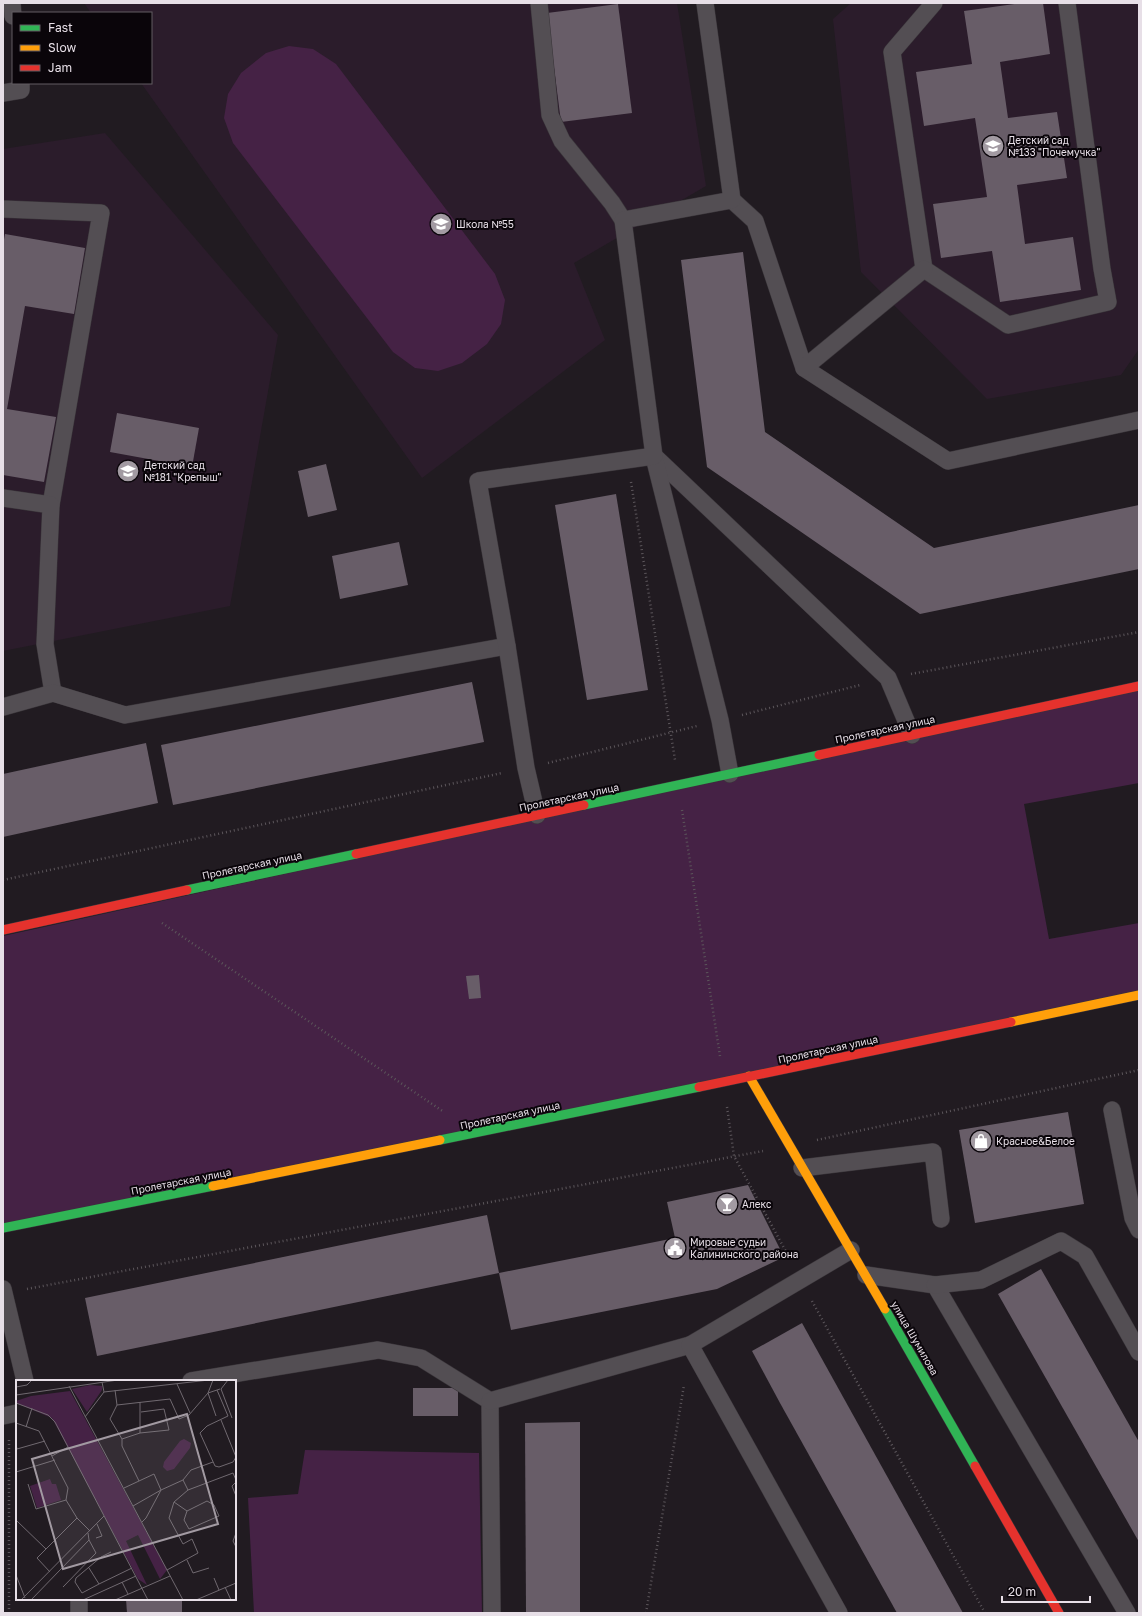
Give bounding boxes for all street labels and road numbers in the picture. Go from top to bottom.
street label: Пролетарская улица [834,713,936,745]
street label: Пролетарская улица [518,781,620,813]
street label: Пролетарская улица [201,849,303,881]
street label: Пролетарская улица [777,1033,879,1065]
street label: Пролетарская улица [459,1099,561,1131]
street label: Пролетарская улица [130,1165,232,1197]
street label: улица Шумилова [889,1299,941,1377]

